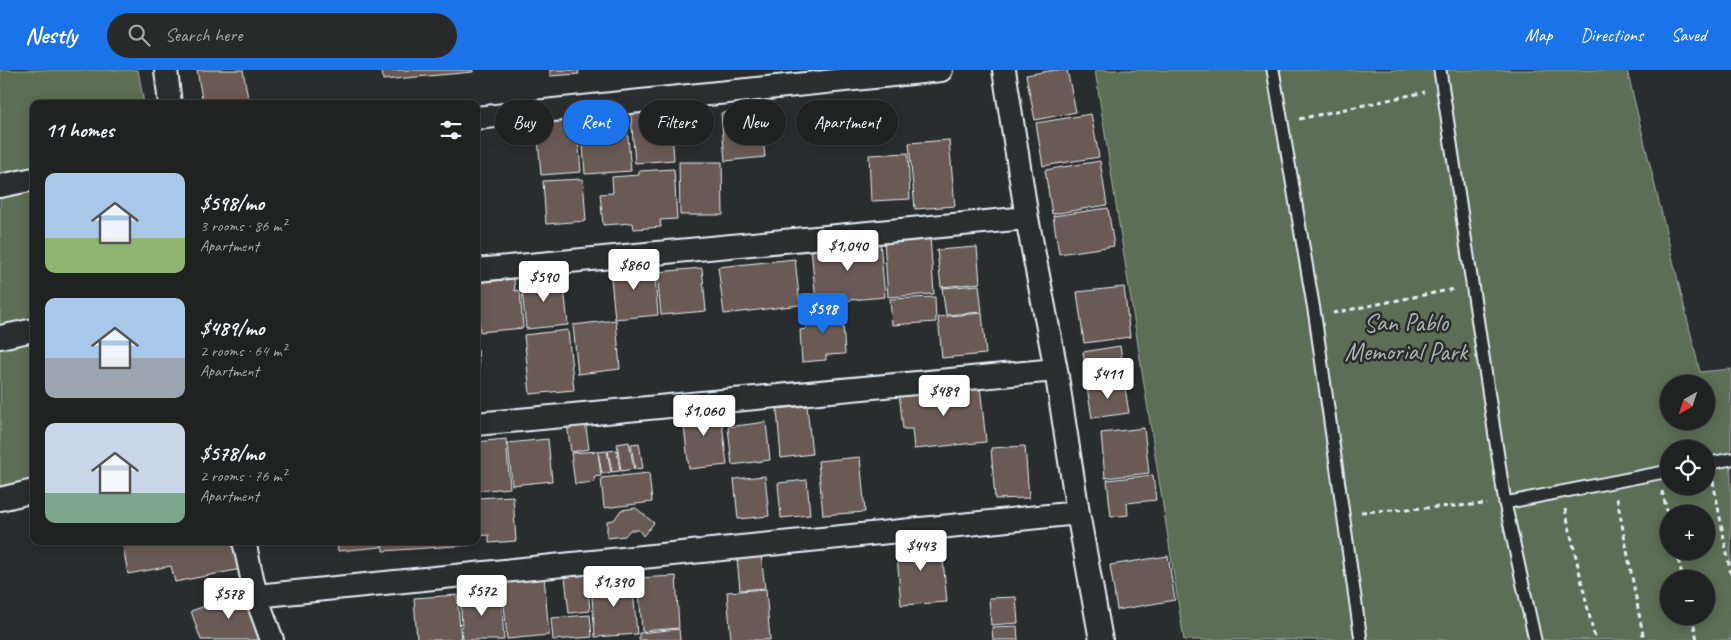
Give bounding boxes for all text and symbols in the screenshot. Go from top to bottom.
search box [107,13,457,58]
text: Nestly [25,20,77,50]
icon: search [125,21,153,49]
text: Search here [165,23,242,47]
text: Map [1525,24,1552,46]
text: Directions [1580,24,1643,46]
text: Saved [1671,24,1706,46]
chip: Buy [495,100,553,145]
chip: Rent [563,100,629,145]
chip: Filters [639,100,714,145]
chip: New [724,100,786,145]
chip: Apartment [796,100,898,145]
icon: filters [437,116,465,144]
text: 11 homes [45,117,114,143]
text: $598/mo [200,190,264,216]
icon: home [85,193,145,253]
text: 3 rooms · 86 m² [200,216,286,236]
pin: $1,040 [807,230,889,272]
text: Apartment [200,236,259,256]
text: $1,040 [828,236,868,256]
pin: $860 [604,248,664,291]
text: $860 [619,255,649,275]
pin: $590 [514,260,574,303]
text: $590 [530,267,558,287]
pin: $598 [793,292,853,335]
text: $598 [809,299,837,319]
park label: San Pablo Memorial Park [1345,307,1469,368]
text: $489/mo [200,315,264,341]
icon: home [85,318,145,378]
text: 2 rooms · 64 m² [200,341,286,361]
pin: $411 [1078,358,1138,400]
text: Apartment [200,361,259,381]
text: $411 [1094,364,1122,384]
pin: $489 [914,374,974,417]
north arrow [1660,375,1715,430]
map controls [1660,375,1715,625]
text: $489 [930,381,958,401]
pin: $1,060 [663,394,745,437]
text: $1,060 [684,401,724,421]
text: $578/mo [200,440,264,466]
button: locate [1660,440,1715,495]
icon: home [85,443,145,503]
text: 2 rooms · 76 m² [200,466,286,486]
text: Apartment [200,486,259,506]
button: + [1660,505,1715,560]
pin: $443 [891,530,951,572]
text: $443 [907,536,935,556]
pin: $1,390 [573,566,655,608]
button: − [1660,570,1715,625]
text: $1,390 [595,572,633,592]
pin: $572 [452,574,512,617]
pin: $578 [199,578,259,620]
text: $572 [468,581,496,601]
text: $578 [215,584,243,604]

